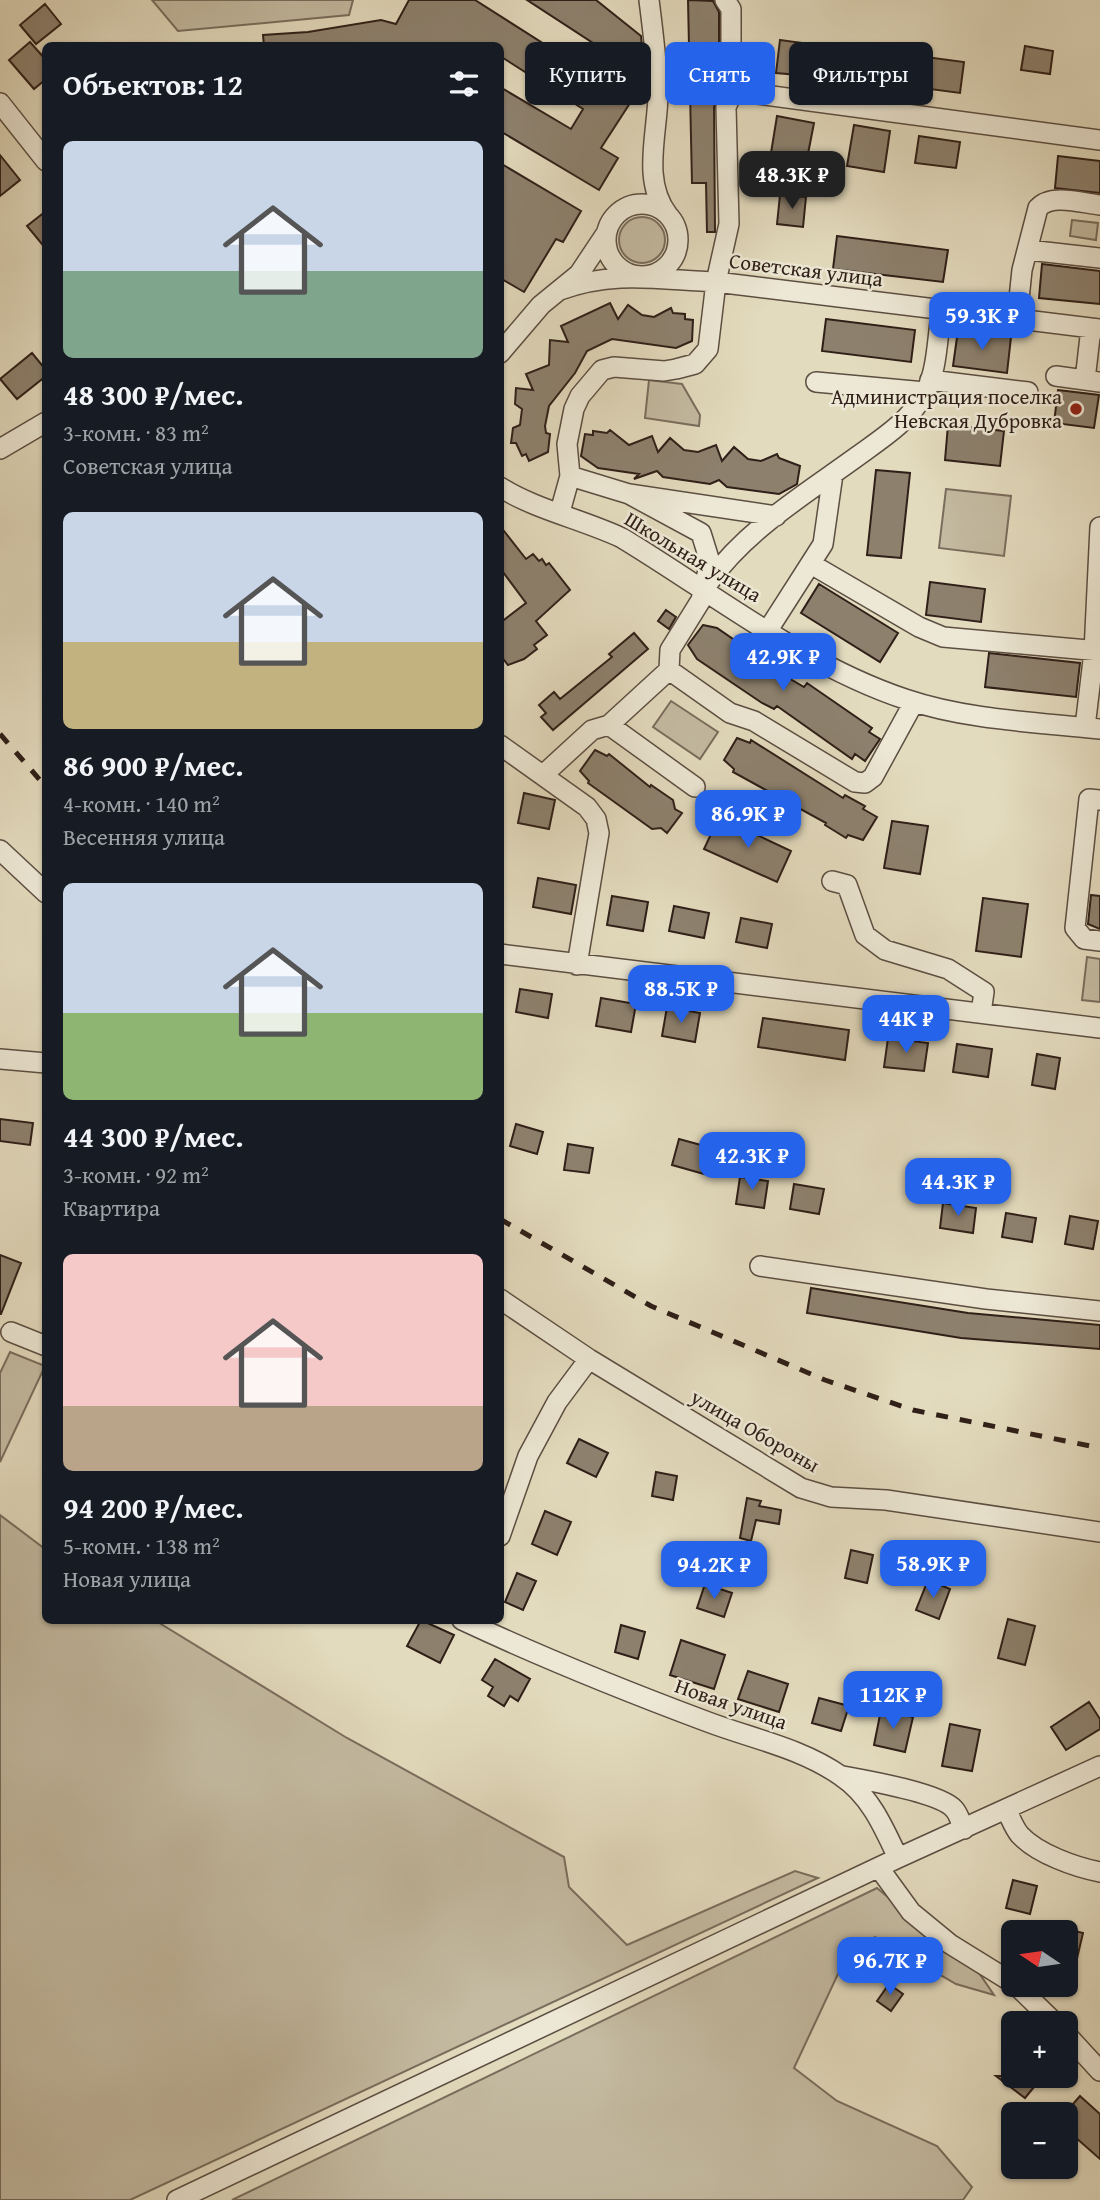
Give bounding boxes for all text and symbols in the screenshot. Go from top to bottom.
chip: Купить [525,42,651,105]
chip: Снять [665,42,775,105]
chip: Фильтры [789,42,933,105]
text: Объектов: 12 [63,62,243,106]
icon: filters [445,65,483,103]
pin: 48.3K ₽ [727,152,857,211]
text: 48.3K ₽ [755,157,829,190]
icon: home [210,187,336,313]
street label: Советская улица [727,245,885,294]
pin: 59.3K ₽ [917,292,1047,352]
text: 59.3K ₽ [945,298,1019,331]
text: 48 300 ₽/мес. [63,372,244,416]
place label: Администрация поселка Невская Дубровка [831,381,1062,436]
marker: Администрация поселка Невская Дубровка [1068,401,1084,417]
text: 3-комн. · 83 m² [63,416,209,449]
text: Советская улица [63,449,232,482]
street label: Школьная улица [619,503,768,610]
icon: home [210,558,336,684]
pin: 42.9K ₽ [718,634,848,693]
text: 42.9K ₽ [746,639,820,672]
text: 86 900 ₽/мес. [63,743,244,787]
text: 4-комн. · 140 m² [63,787,220,820]
pin: 86.9K ₽ [683,790,813,850]
text: 86.9K ₽ [711,796,785,829]
text: Весенняя улица [63,820,225,853]
icon: home [210,929,336,1055]
pin: 88.5K ₽ [616,965,746,1025]
text: 88.5K ₽ [644,971,718,1004]
pin: 44K ₽ [857,996,955,1055]
text: 44K ₽ [878,1001,934,1034]
text: 44 300 ₽/мес. [63,1114,244,1158]
pin: 42.3K ₽ [687,1132,817,1192]
text: 42.3K ₽ [715,1138,789,1171]
text: 3-комн. · 92 m² [63,1158,209,1191]
pin: 44.3K ₽ [893,1158,1023,1218]
text: 44.3K ₽ [921,1164,995,1197]
text: Квартира [63,1191,160,1224]
icon: home [210,1300,336,1426]
street label: улица Обороны [684,1381,826,1480]
text: 94 200 ₽/мес. [63,1485,244,1529]
text: 5-комн. · 138 m² [63,1529,220,1562]
pin: 58.9K ₽ [868,1540,998,1600]
pin: 94.2K ₽ [649,1542,779,1601]
text: 58.9K ₽ [896,1546,970,1579]
text: 94.2K ₽ [677,1547,751,1580]
text: Новая улица [63,1562,191,1595]
street label: Новая улица [671,1670,791,1737]
pin: 112K ₽ [836,1672,950,1731]
text: 112K ₽ [859,1677,927,1710]
north arrow [1001,1920,1078,1997]
map controls [1001,1920,1078,2179]
pin: 96.7K ₽ [825,1938,955,1997]
text: 96.7K ₽ [853,1943,927,1976]
button: + [1001,2011,1078,2088]
button: − [1001,2102,1078,2179]

